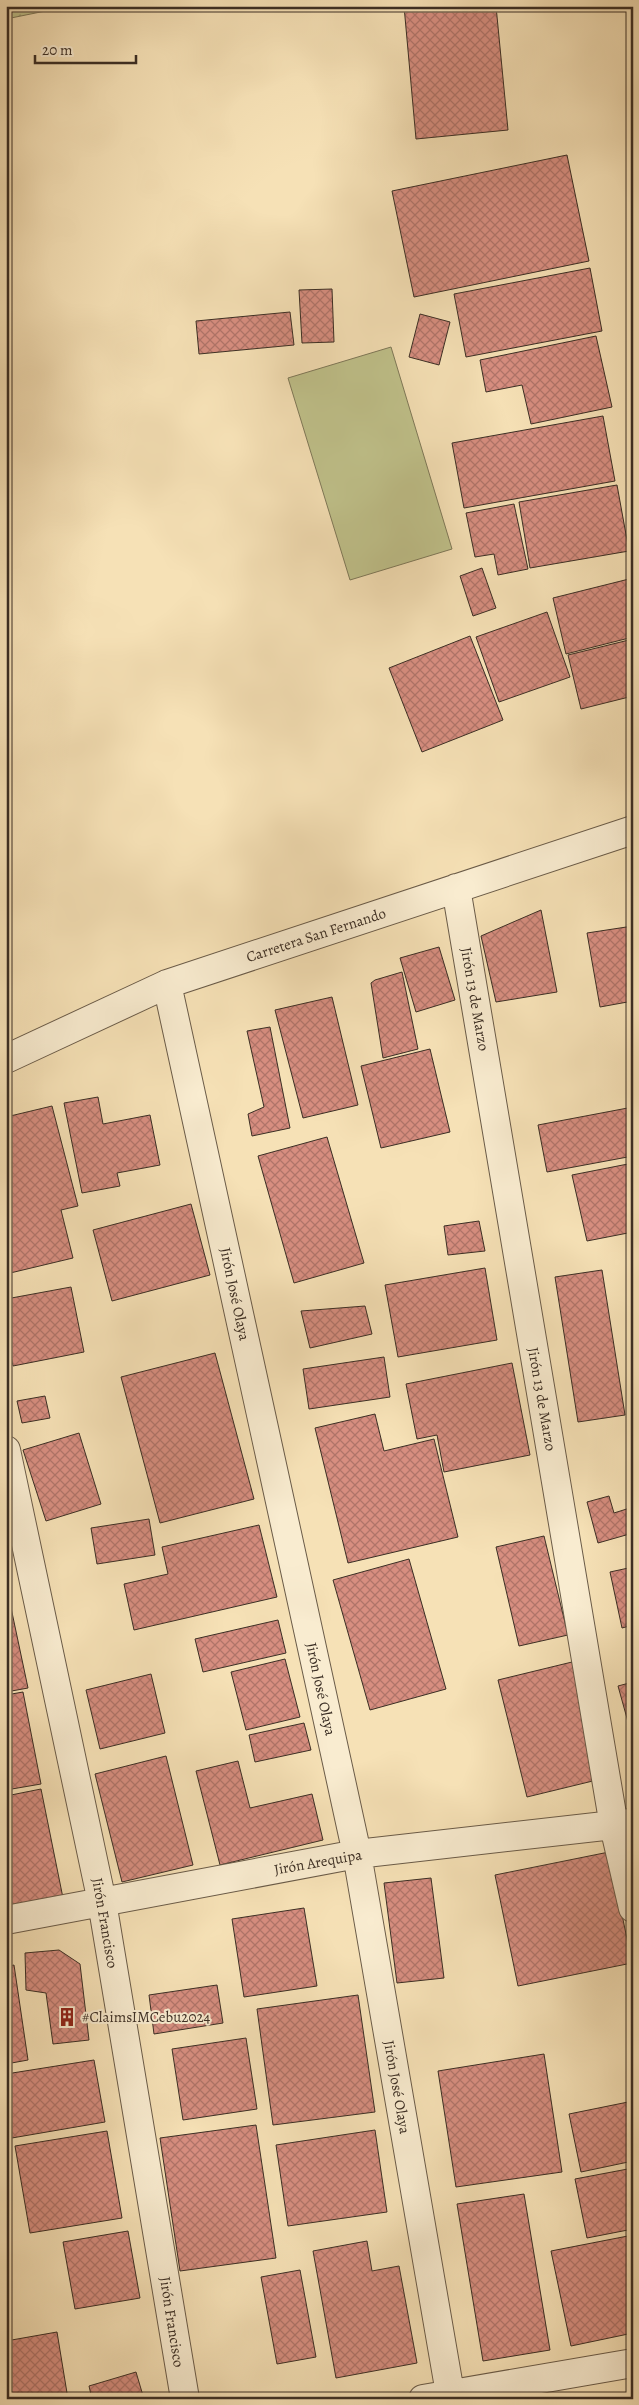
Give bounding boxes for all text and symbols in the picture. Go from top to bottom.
scale bar [35,32,136,64]
text: 20 m [42,40,73,60]
street label: Carretera San Fernando [244,903,388,967]
street label: Jirón 13 de Marzo [456,946,494,1052]
street label: Jirón José Olaya [215,1246,255,1342]
street label: Jirón 13 de Marzo [523,1346,561,1452]
street label: Jirón José Olaya [301,1641,341,1737]
street label: Jirón Arequipa [273,1844,363,1880]
street label: Jirón Francisco [87,1876,123,1970]
building icon: #ClaimsIMCebu2024 [56,2006,78,2028]
place label: #ClaimsIMCebu2024 [82,2007,211,2027]
street label: Jirón José Olaya [379,2039,415,2135]
street label: Jirón Francisco [155,2275,189,2369]

